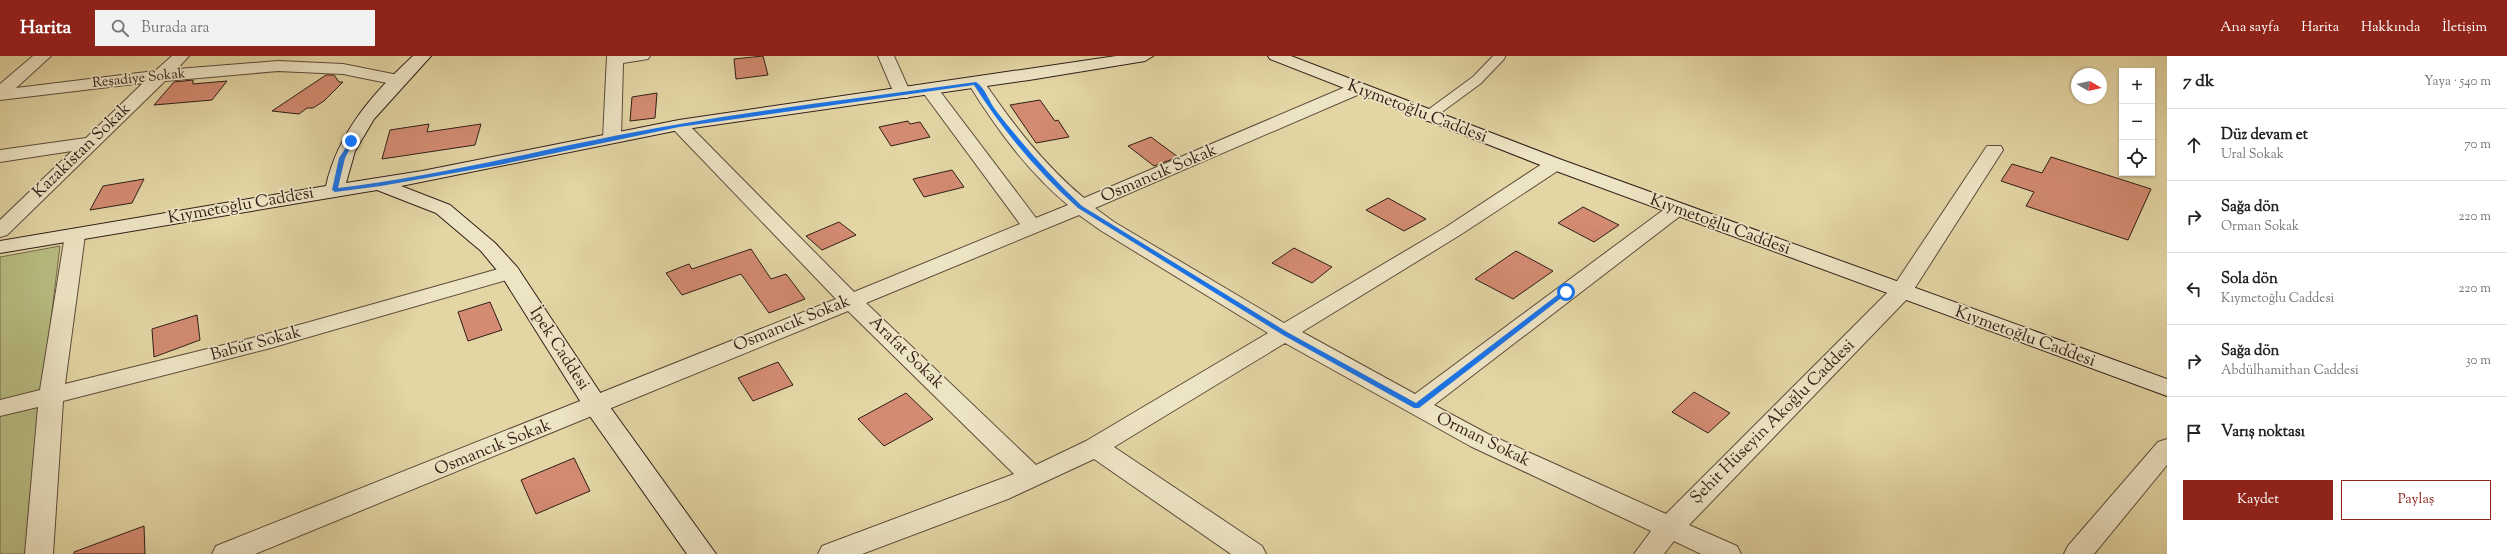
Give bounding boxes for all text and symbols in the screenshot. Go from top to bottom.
search box [95,10,375,46]
text: Harita [20,15,71,42]
icon: search [109,17,131,39]
text: Burada ara [141,18,209,39]
text: Ana sayfa [2220,18,2279,38]
text: Harita [2301,18,2339,38]
text: Hakkında [2361,18,2420,38]
text: İletişim [2442,18,2487,38]
street label: Reşadiye Sokak [91,64,187,94]
north arrow [2071,68,2107,104]
map controls [2119,68,2155,176]
button: + [2119,68,2155,104]
text: 7 dk [2183,70,2214,94]
text: Yaya · 540 m [2424,73,2491,91]
street label: Kıymetoğlu Caddesi [1344,74,1491,150]
street label: Kazakistan Sokak [28,98,136,204]
button: − [2119,104,2155,140]
text: Düz devam et [2221,125,2308,146]
route end [342,132,360,150]
icon: ahead [2183,134,2205,156]
text: 70 m [2464,136,2491,154]
street label: Osmancık Sokak [1097,139,1221,209]
button: locate [2119,140,2155,176]
text: Ural Sokak [2221,146,2284,164]
street label: Kıymetoğlu Caddesi [166,181,316,231]
street label: Kıymetoğlu Caddesi [1646,188,1794,262]
text: Sağa dön [2221,197,2279,218]
icon: right [2183,206,2205,228]
text: 220 m [2458,208,2491,226]
text: Orman Sokak [2221,218,2299,236]
text: Sola dön [2221,269,2278,290]
icon: left [2183,278,2205,300]
text: 220 m [2458,280,2491,298]
route start [1557,283,1575,301]
street label: Osmancık Sokak [730,290,854,358]
text: Kıymetoğlu Caddesi [2221,290,2334,308]
street label: Kıymetoğlu Caddesi [1951,300,2099,374]
street label: İpek Caddesi [523,303,595,396]
street label: Arafat Sokak [863,311,949,395]
street label: Babür Sokak [208,320,304,368]
street label: Şehit Hüseyin Akoğlu Caddesi [1685,334,1861,510]
text: Sağa dön [2221,341,2279,362]
icon: right [2183,350,2205,372]
text: 30 m [2465,352,2491,370]
text: Abdülhamithan Caddesi [2221,362,2359,380]
street label: Orman Sokak [1432,407,1534,473]
street label: Osmancık Sokak [431,414,555,482]
icon: arrive [2183,422,2205,444]
text: Varış noktası [2221,422,2305,443]
button: Kaydet [2183,480,2333,520]
button: Paylaş [2341,480,2491,520]

